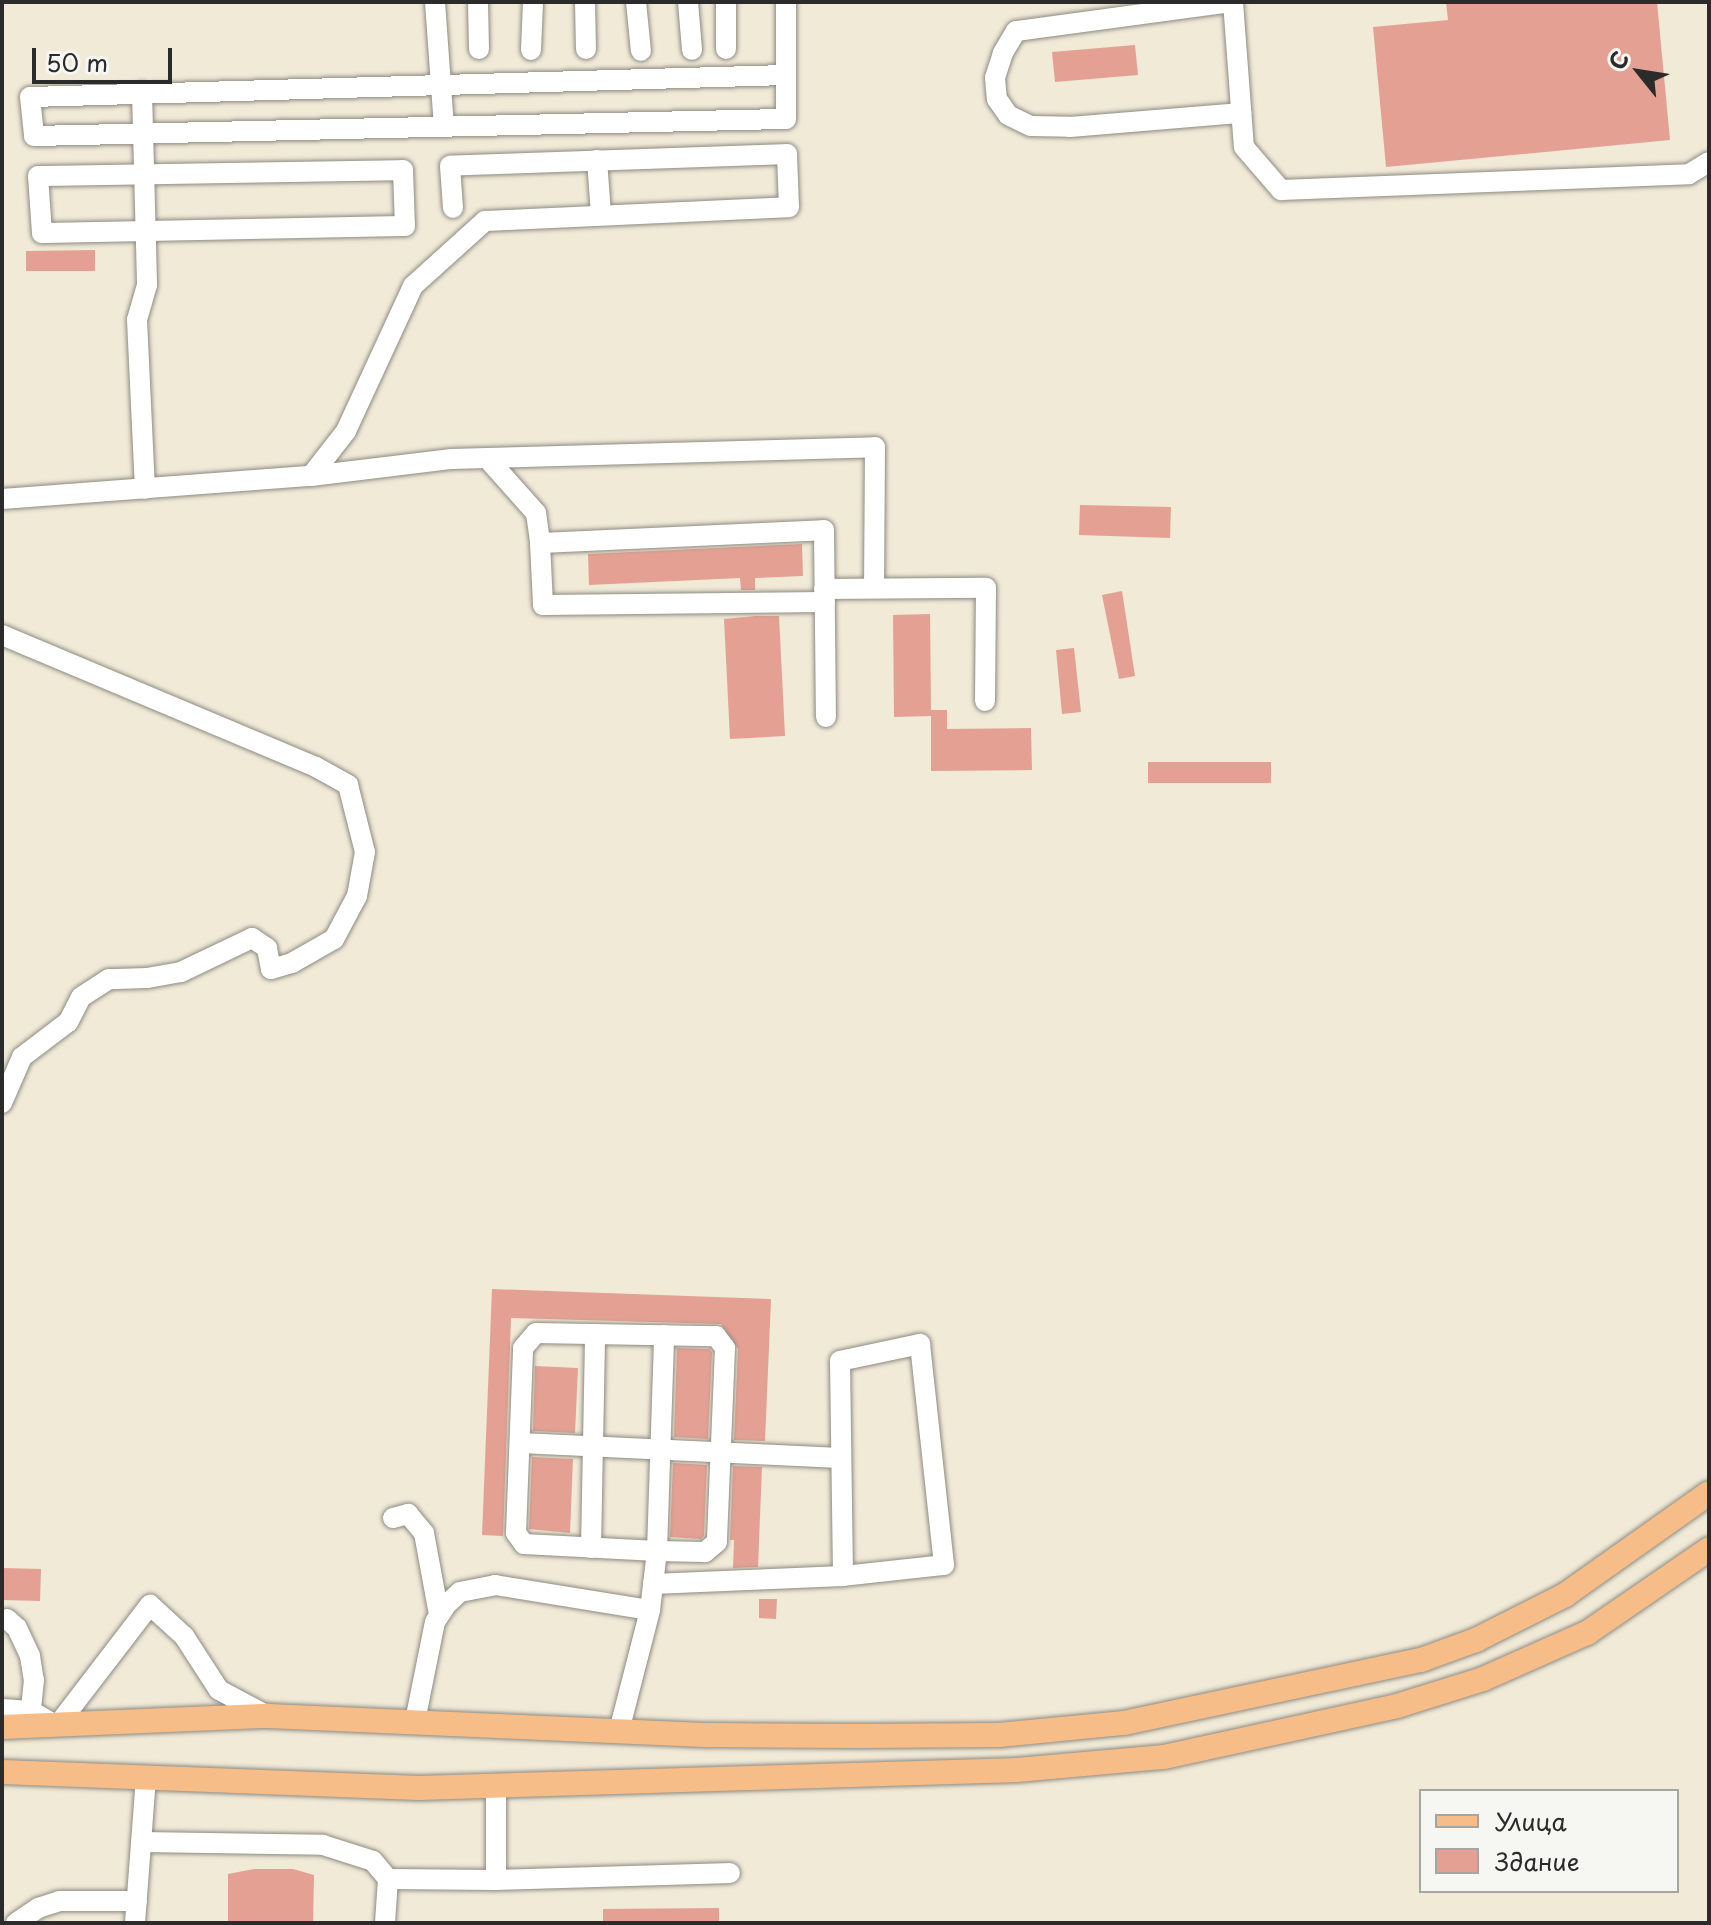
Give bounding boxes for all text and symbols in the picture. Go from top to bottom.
scale bar [36,32,176,82]
north arrow [1599,32,1679,112]
text: 50 m [46,44,108,80]
text: С [1599,44,1636,75]
legend [1419,1789,1679,1893]
text: Улица [1495,1803,1567,1839]
text: Здание [1495,1843,1580,1879]

